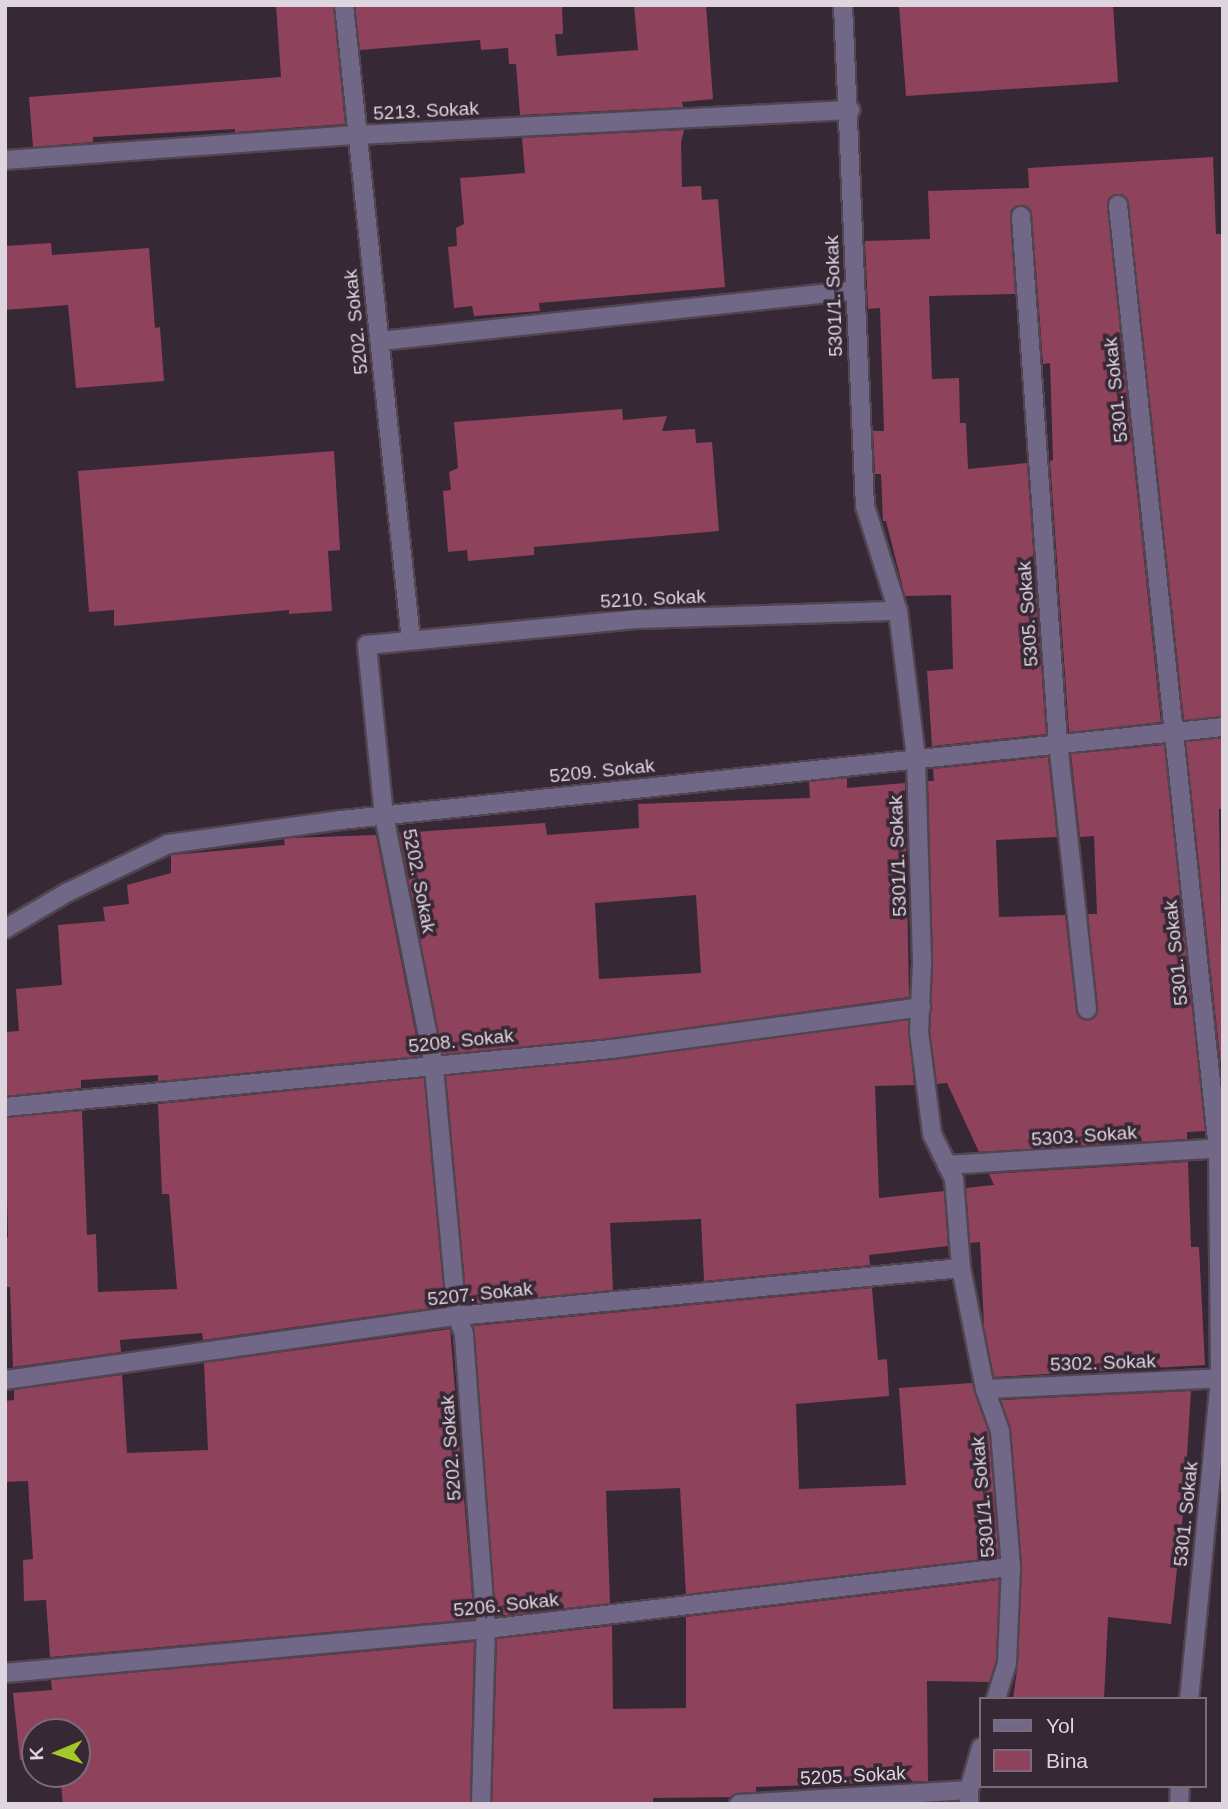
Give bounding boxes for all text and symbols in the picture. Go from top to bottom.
street label: 5213. Sokak [373,97,479,125]
street label: 5301/1. Sokak [820,235,848,357]
street label: 5202. Sokak [339,268,373,376]
street label: 5301. Sokak [1099,336,1133,444]
street label: 5305. Sokak [1013,561,1043,667]
street label: 5210. Sokak [600,585,706,613]
street label: 5209. Sokak [548,754,656,788]
street label: 5301/1. Sokak [884,795,912,917]
street label: 5202. Sokak [398,827,440,935]
street label: 5301. Sokak [1159,899,1193,1007]
street label: 5208. Sokak [407,1024,515,1058]
street label: 5303. Sokak [1031,1121,1137,1151]
street label: 5207. Sokak [426,1277,534,1311]
street label: 5302. Sokak [1050,1350,1156,1376]
street label: 5202. Sokak [436,1395,466,1501]
street label: 5301/1. Sokak [966,1435,1000,1559]
street label: 5301. Sokak [1169,1460,1203,1568]
street label: 5206. Sokak [452,1588,560,1622]
legend [979,1697,1207,1788]
text: Yol [1046,1714,1074,1737]
north arrow [21,1718,91,1788]
text: K [26,1746,47,1761]
text: Bina [1046,1749,1088,1772]
street label: 5205. Sokak [800,1762,906,1790]

